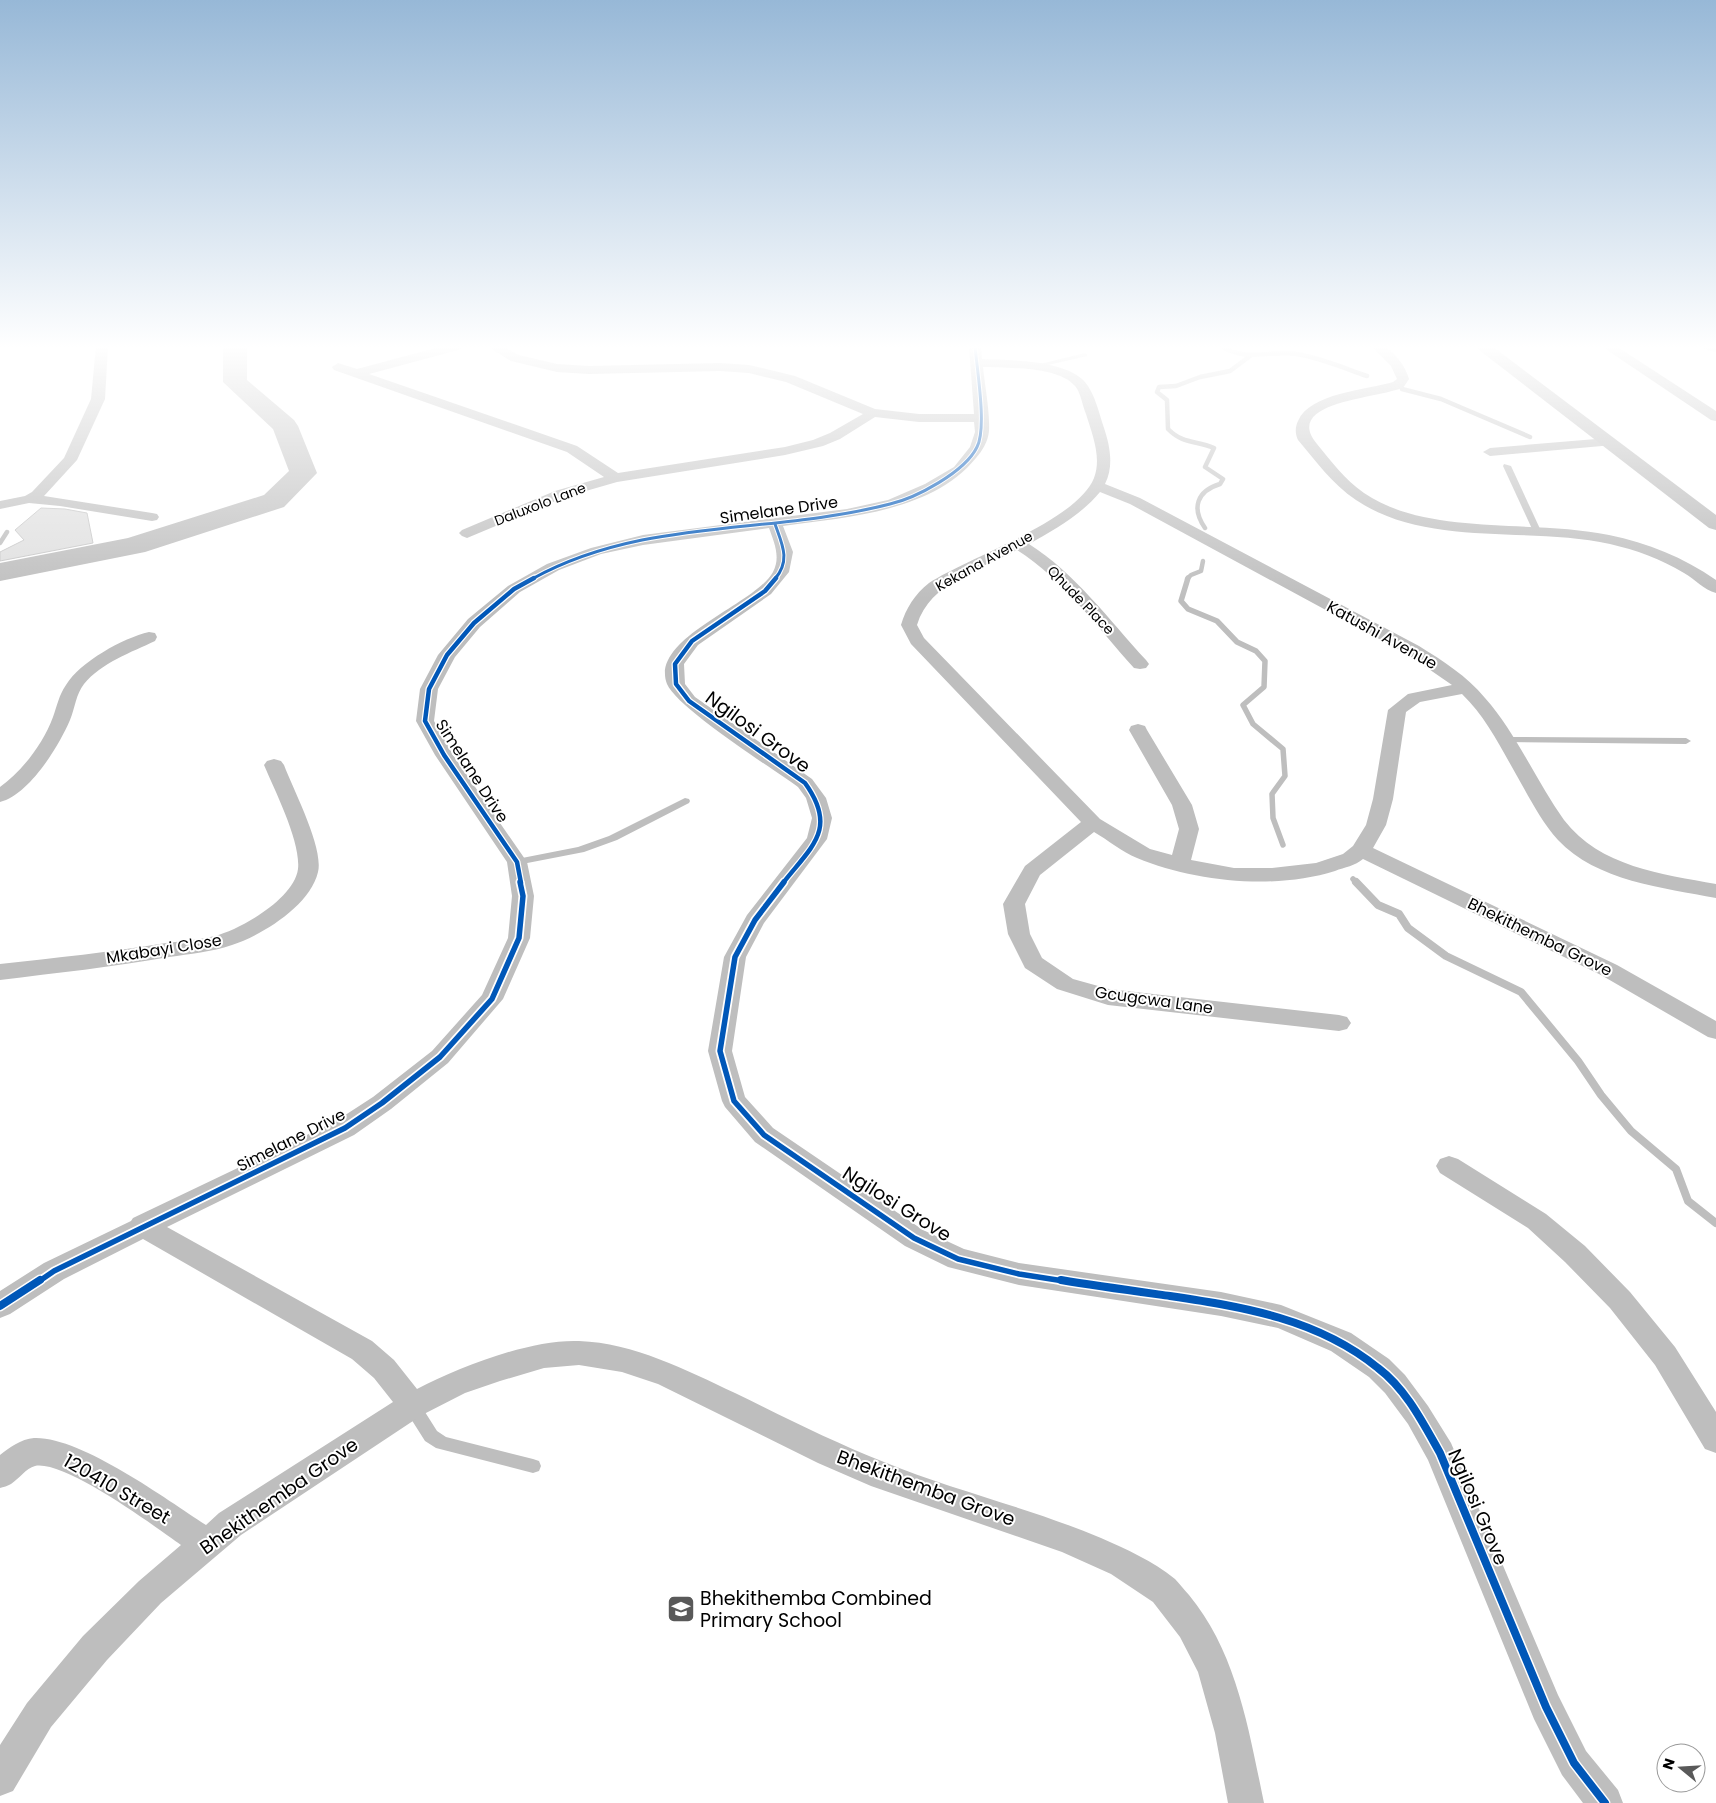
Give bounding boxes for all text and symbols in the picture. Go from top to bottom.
street label: Daluxolo Lane [491,477,589,531]
street label: Simelane Drive [718,490,840,530]
street label: Kekana Avenue [932,526,1037,596]
street label: Qhude Place [1043,561,1119,639]
street label: Katushi Avenue [1322,595,1442,675]
street label: Ngilosi Grove [700,685,816,779]
street label: Simelane Drive [430,715,514,827]
street label: Bhekithemba Grove [1464,892,1616,982]
street label: Mkabayi Close [105,929,223,969]
street label: Gcugcwa Lane [1093,980,1215,1020]
street label: Simelane Drive [233,1103,349,1177]
street label: Ngilosi Grove [837,1160,957,1248]
street label: Bhekithemba Grove [194,1431,364,1561]
street label: Bhekithemba Grove [833,1443,1019,1533]
street label: Ngilosi Grove [1441,1445,1515,1569]
street label: 120410 Street [58,1447,176,1531]
place label: Bhekithemba Combined Primary School [700,1585,932,1634]
school or university icon: Bhekithemba Combined Primary School [666,1594,696,1624]
north arrow [1656,1743,1706,1793]
text: N [1657,1756,1680,1772]

